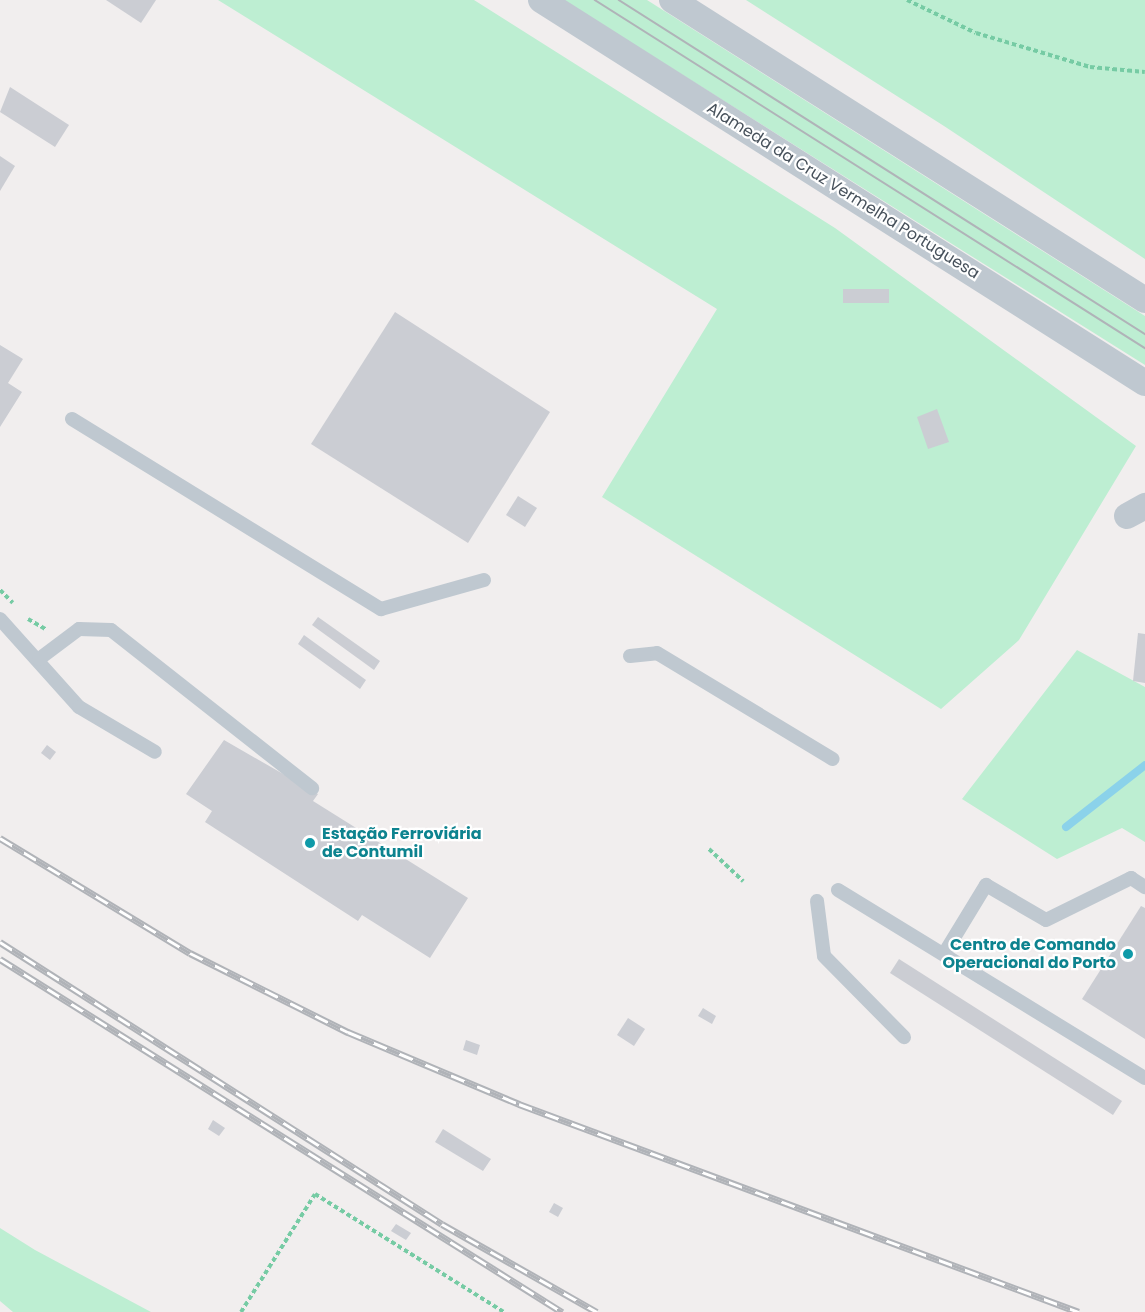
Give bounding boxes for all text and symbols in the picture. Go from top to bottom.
street label: Alameda da Cruz Vermelha Portuguesa [703,99,983,283]
place label: Estação Ferroviária de Contumil [322,824,482,862]
marker: Estação Ferroviária de Contumil [303,836,317,850]
place label: Centro de Comando Operacional do Porto [942,935,1116,973]
marker: Centro de Comando Operacional do Porto [1121,947,1135,961]

